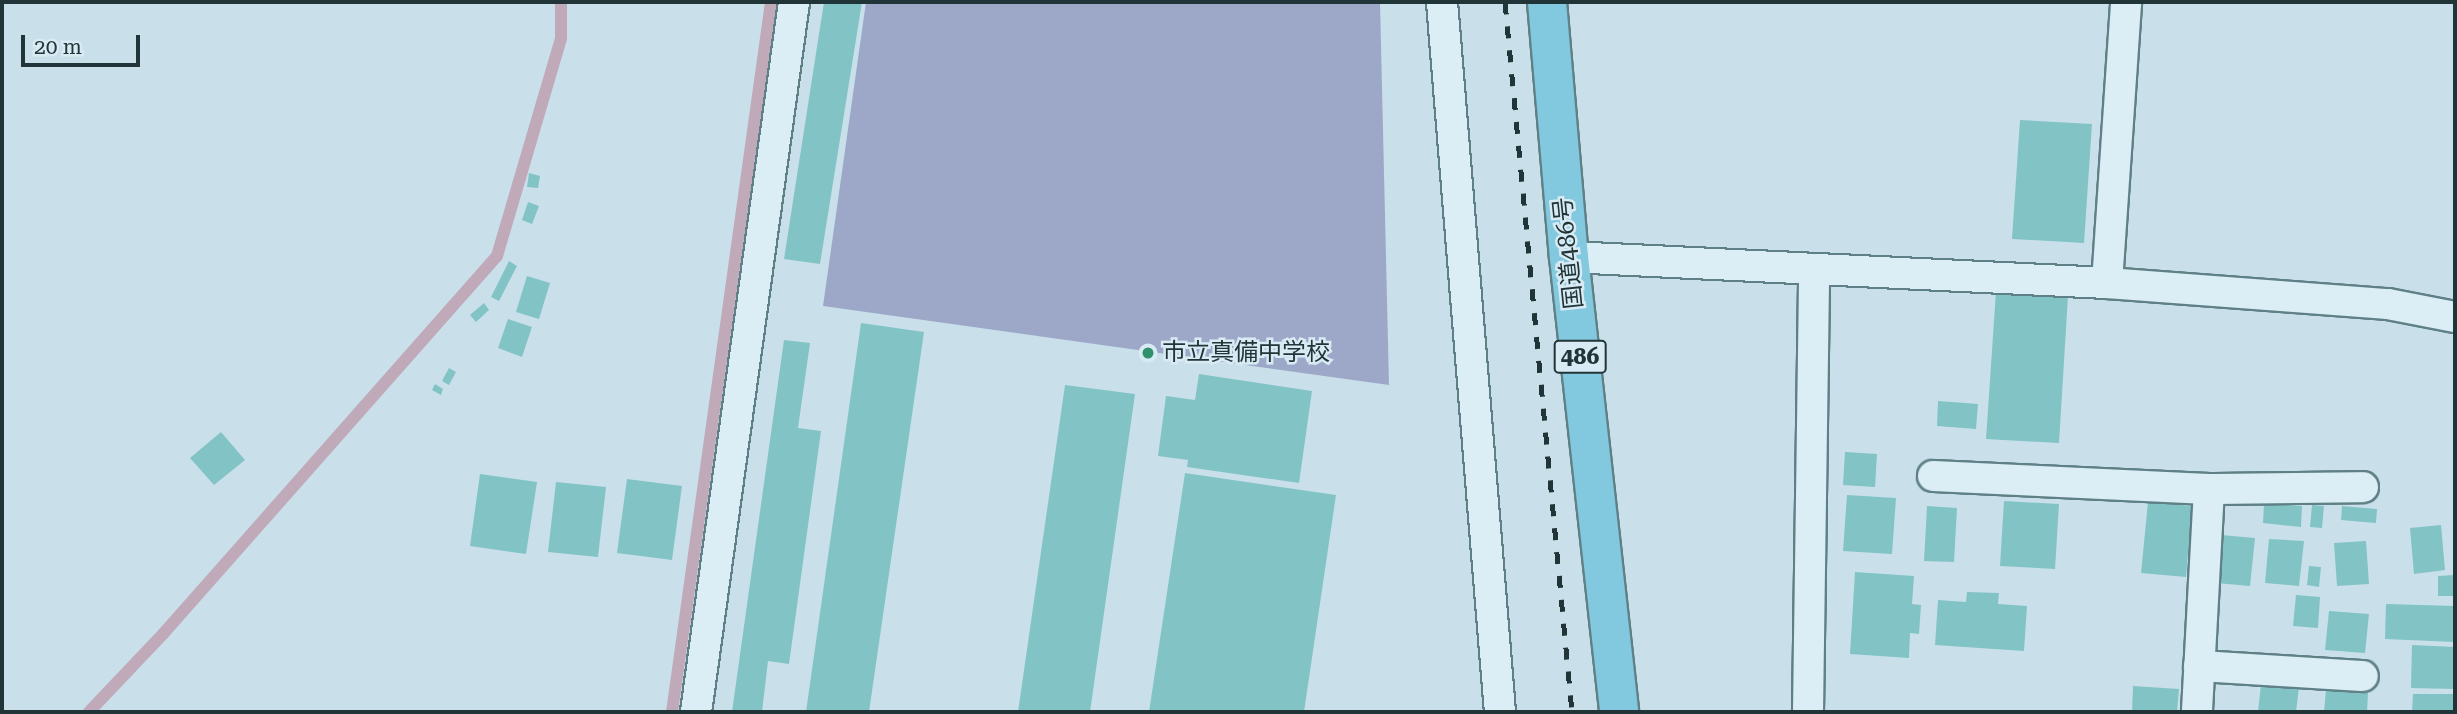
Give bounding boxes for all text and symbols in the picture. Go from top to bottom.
scale bar [24,21,144,65]
text: 20 m [34,35,82,59]
street label: 国道486号 [1549,196,1589,310]
road number: 486 [1552,338,1608,376]
place label: 市立真備中学校 [1162,339,1330,367]
marker: 市立真備中学校 [1140,345,1156,361]

